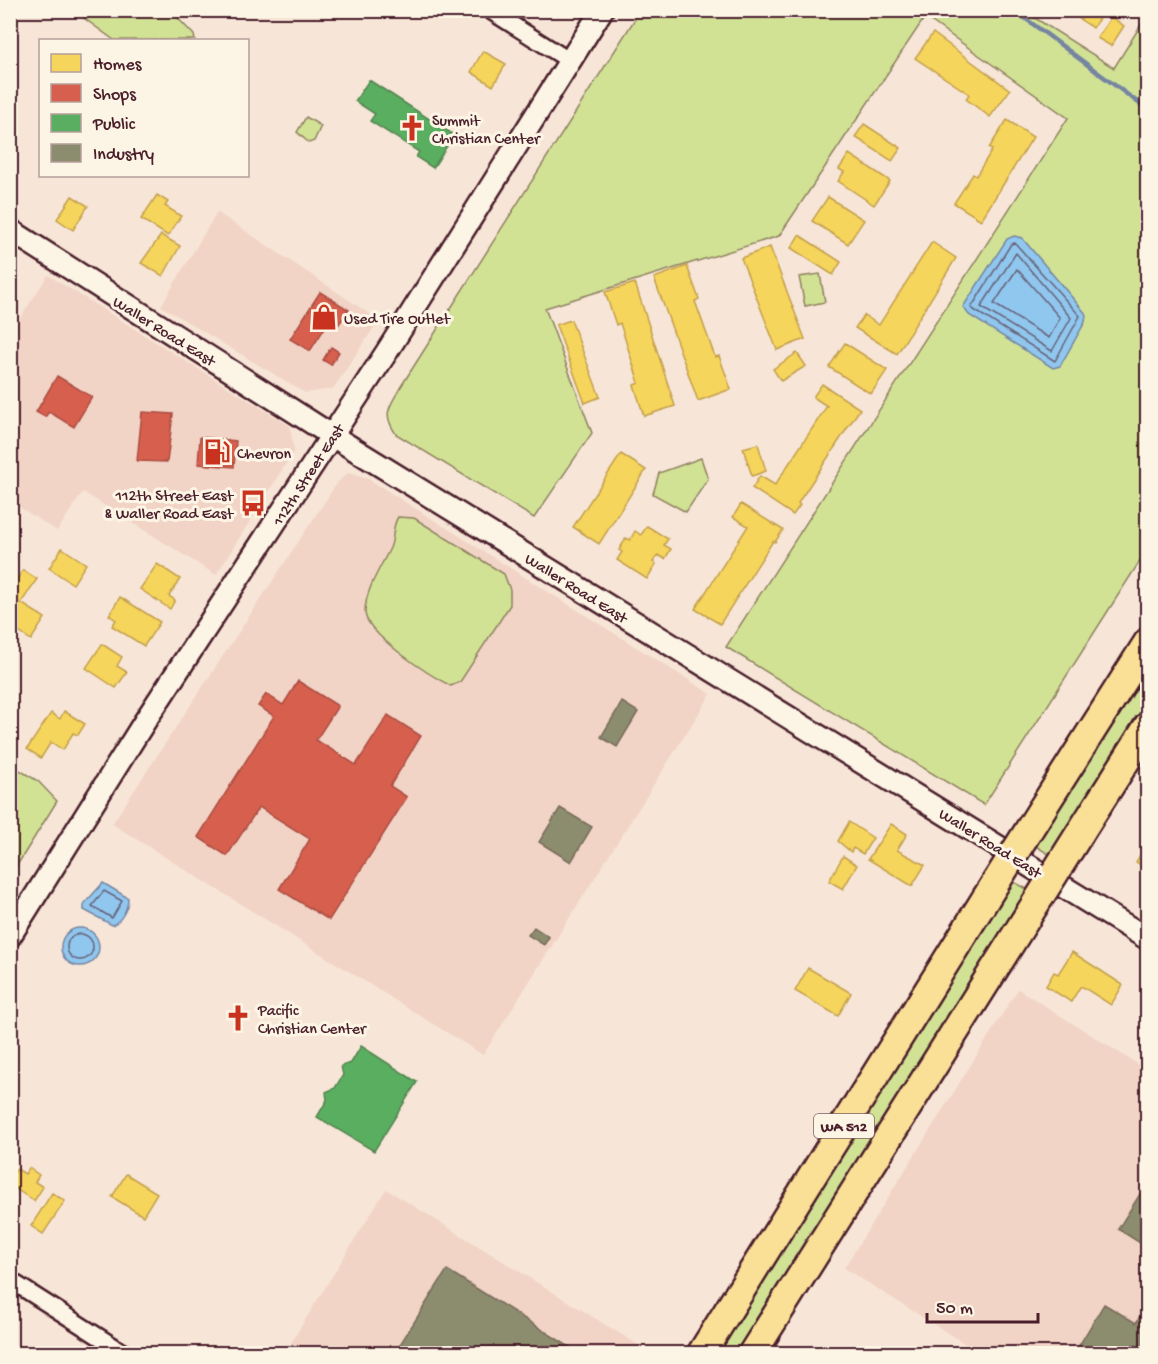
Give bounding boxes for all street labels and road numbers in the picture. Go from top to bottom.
street label: Waller Road East [108,294,219,373]
street label: 112th Street East [269,420,351,531]
street label: Waller Road East [520,551,631,630]
street label: Waller Road East [934,806,1045,885]
road number: WA 512 [814,1114,874,1138]

